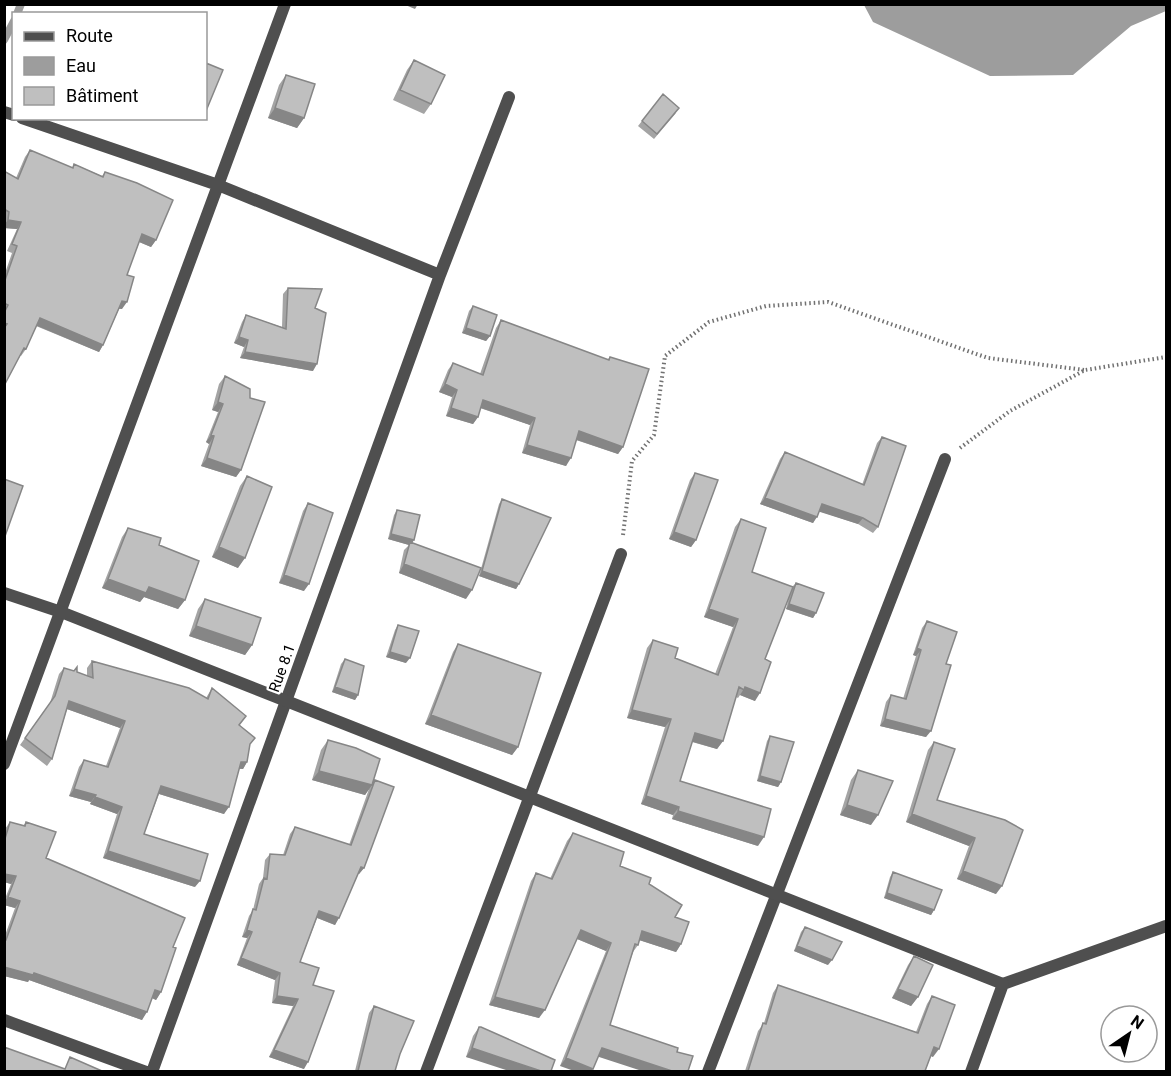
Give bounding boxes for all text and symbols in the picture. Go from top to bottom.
legend [12,12,207,120]
text: Route [66,25,113,46]
text: Eau [66,55,96,76]
text: Bâtiment [66,85,139,106]
street label: Rue 8.1 [265,641,299,695]
north arrow [1099,1004,1159,1064]
text: N [1127,1011,1147,1033]

